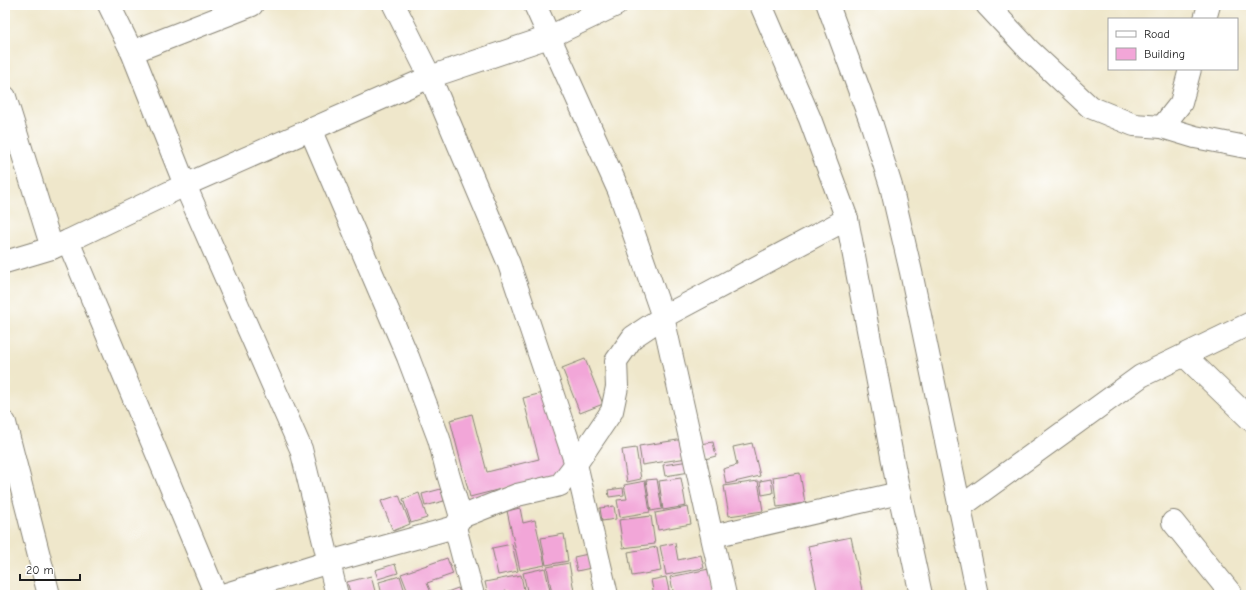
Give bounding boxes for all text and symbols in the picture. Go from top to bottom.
legend [1108,18,1238,70]
text: Road [1144,27,1170,41]
text: Building [1144,47,1185,61]
scale bar [20,556,80,582]
text: 20 m [26,563,54,577]

